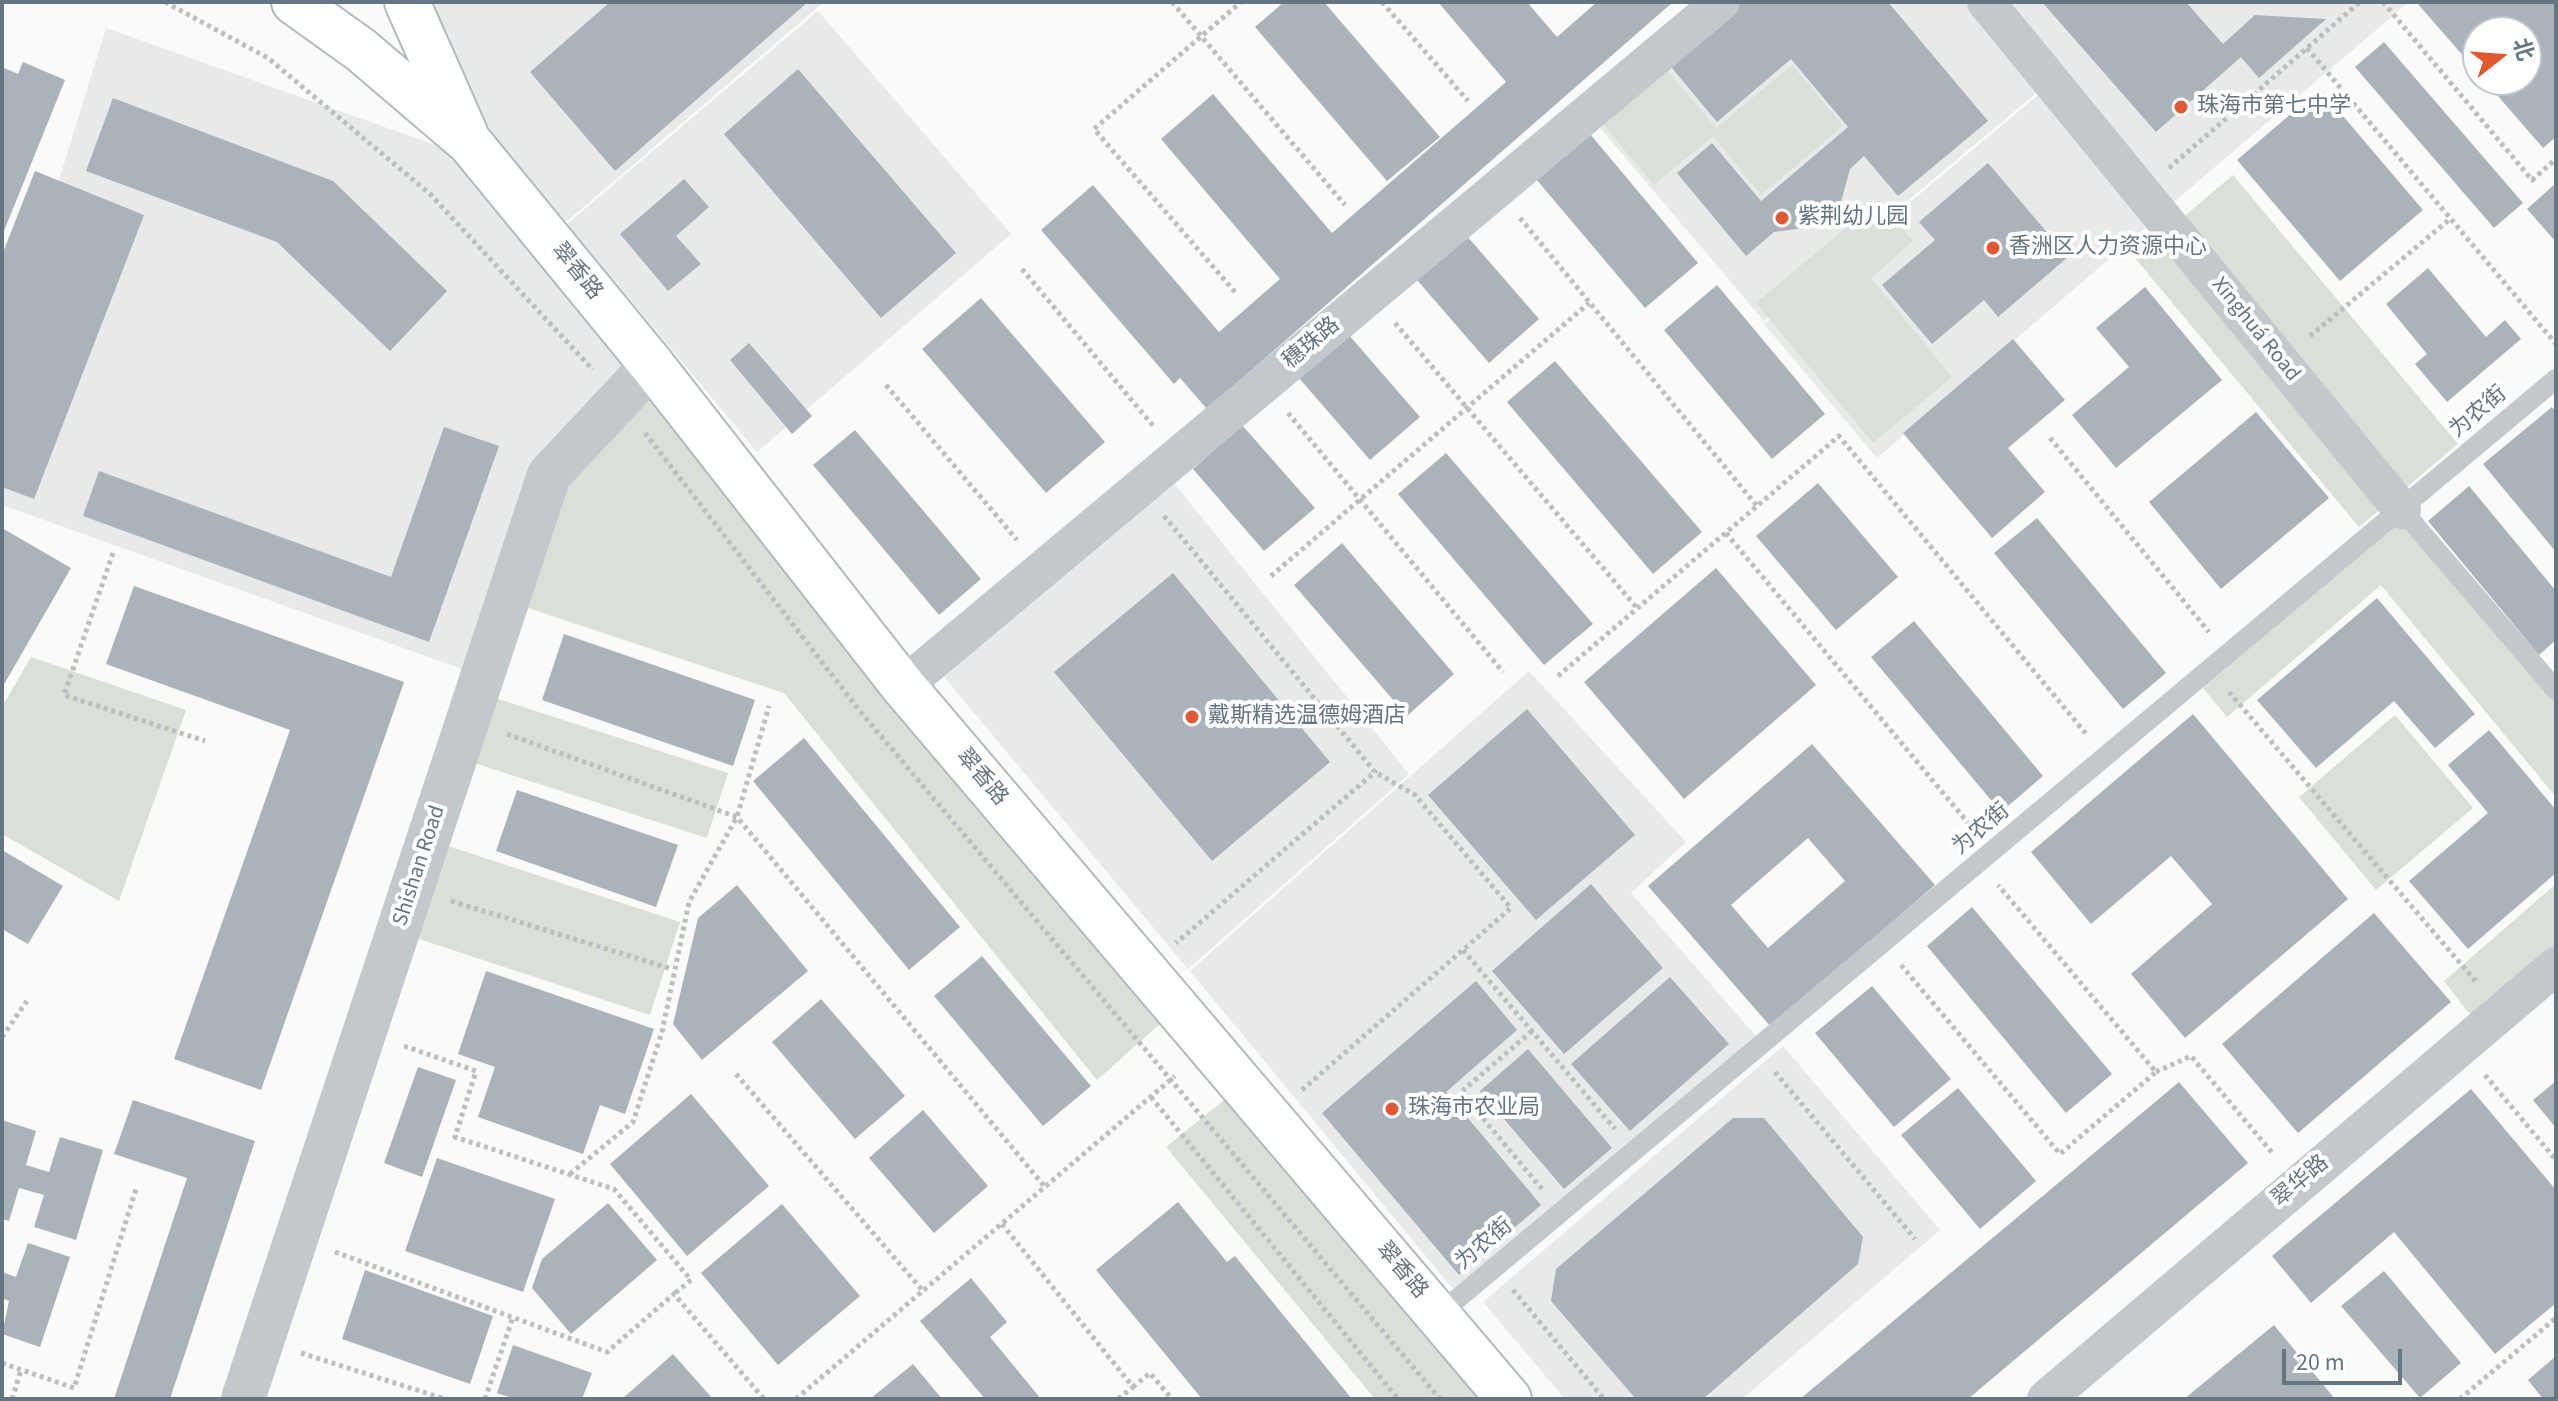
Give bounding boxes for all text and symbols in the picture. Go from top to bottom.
north arrow [2462,16,2542,96]
text: 北 [2505,34,2542,65]
place label: 珠海市第七中学 [2197,94,2351,120]
marker: 珠海市第七中学 [2172,98,2190,116]
place label: 紫荆幼儿园 [1798,205,1908,231]
marker: 紫荆幼儿园 [1773,209,1791,227]
place label: 香洲区人力资源中心 [2009,235,2207,261]
street label: 翠香路 [545,238,607,306]
marker: 香洲区人力资源中心 [1984,239,2002,257]
street label: Xīnghuá Road [2205,273,2305,387]
street label: 穗珠路 [1278,313,1346,375]
street label: 为农街 [2445,382,2513,444]
place label: 戴斯精选温德姆酒店 [1208,704,1406,730]
marker: 戴斯精选温德姆酒店 [1183,708,1201,726]
street label: 翠香路 [950,744,1012,812]
street label: 为农街 [1948,799,2016,861]
street label: Shishan Road [388,802,452,930]
place label: 珠海市农业局 [1408,1096,1540,1122]
marker: 珠海市农业局 [1383,1100,1401,1118]
street label: 翠华路 [2267,1151,2335,1213]
street label: 为农街 [1451,1214,1519,1276]
street label: 翠香路 [1370,1237,1432,1305]
scale bar [2286,1333,2406,1383]
text: 20 m [2296,1345,2345,1380]

